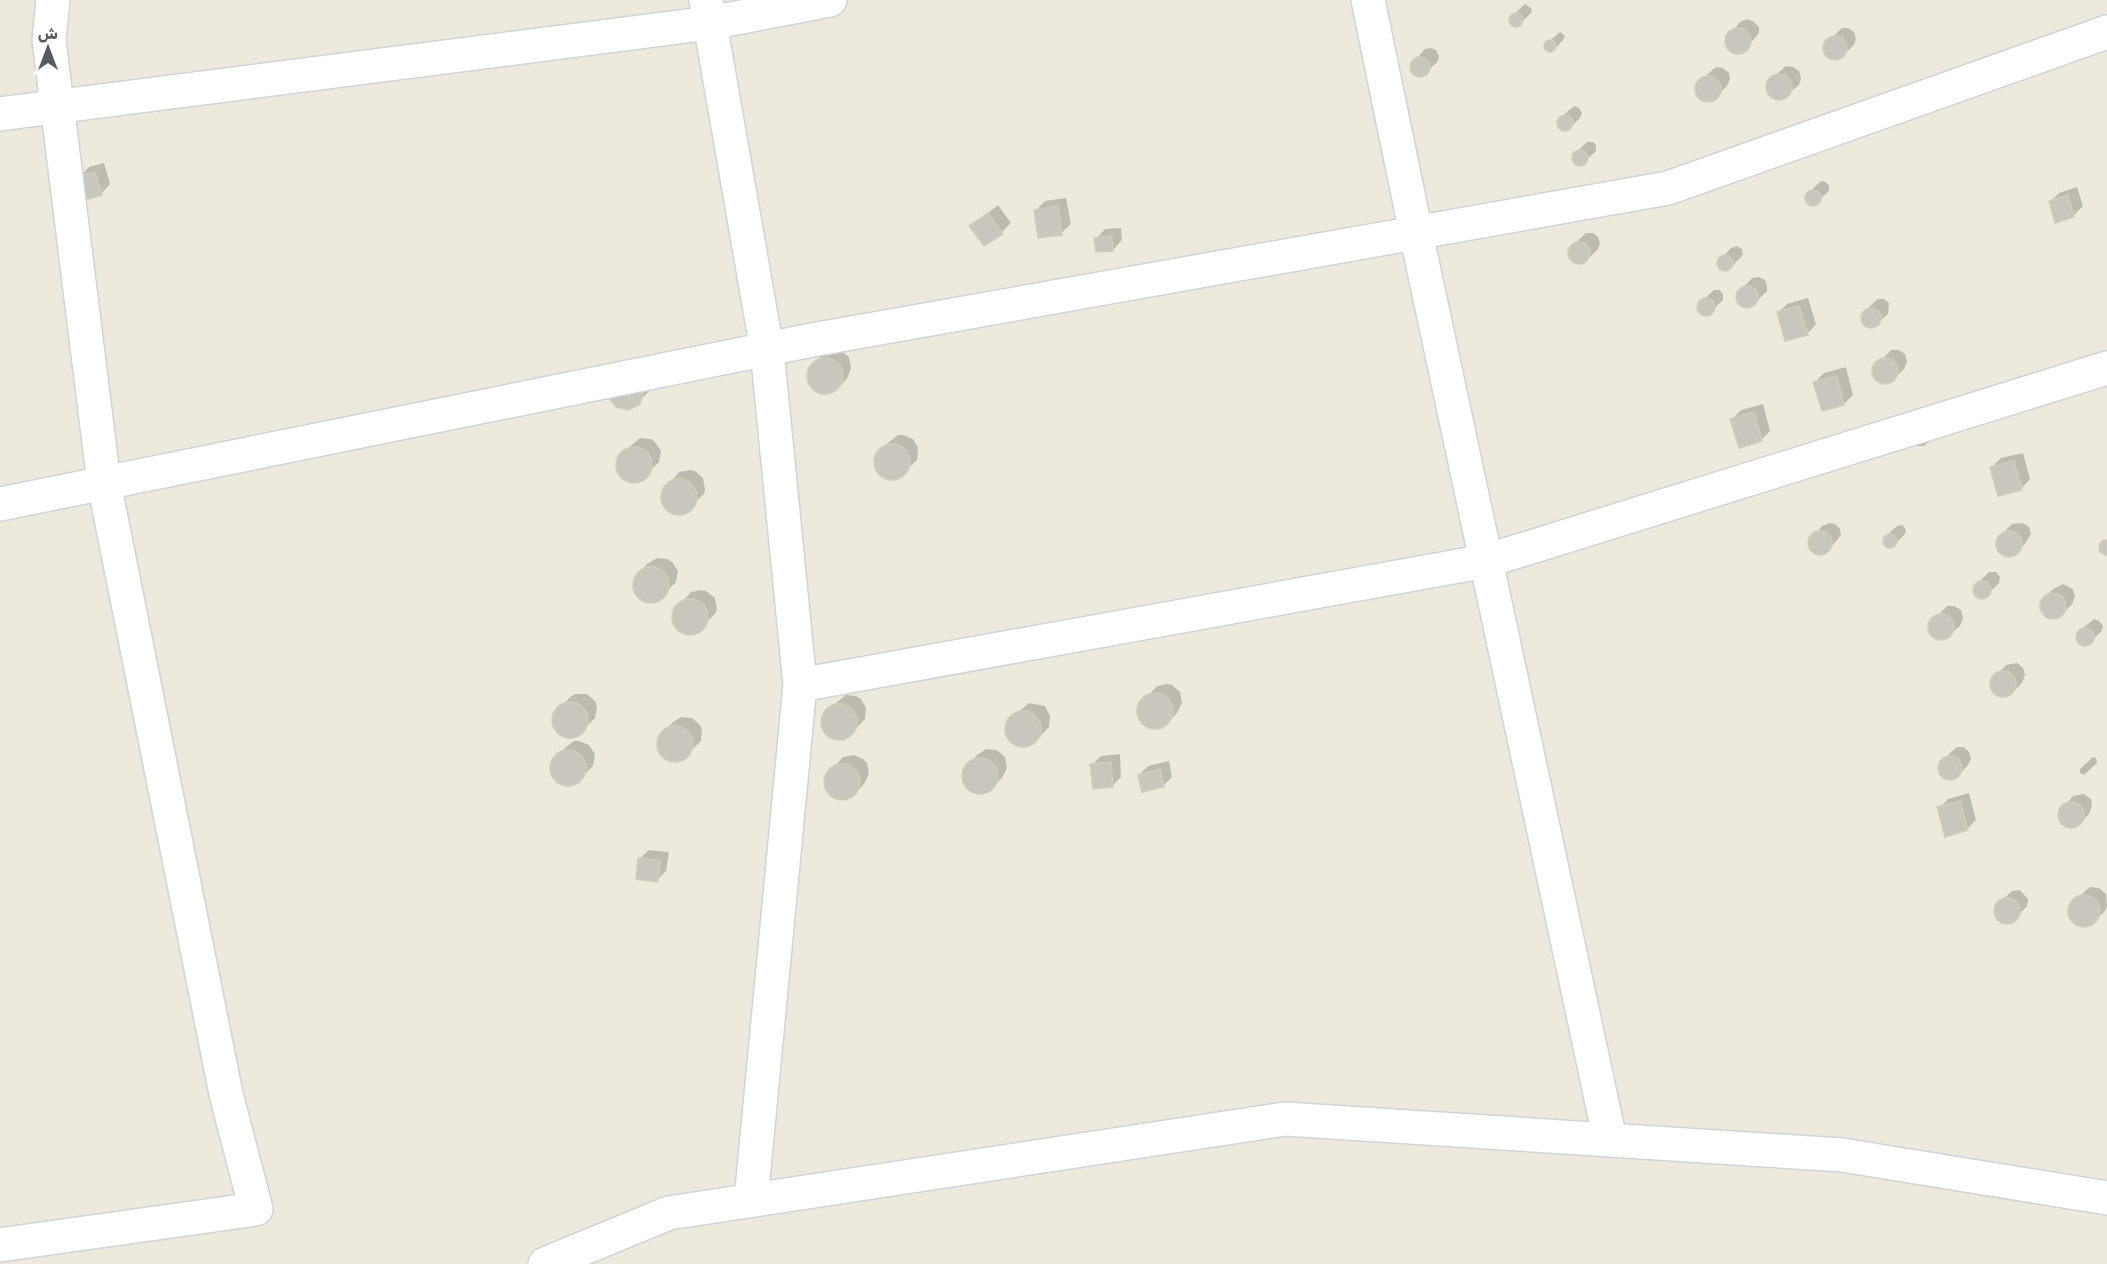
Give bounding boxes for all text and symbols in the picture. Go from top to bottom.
north arrow [18,18,78,78]
text: ش [38,24,58,43]

